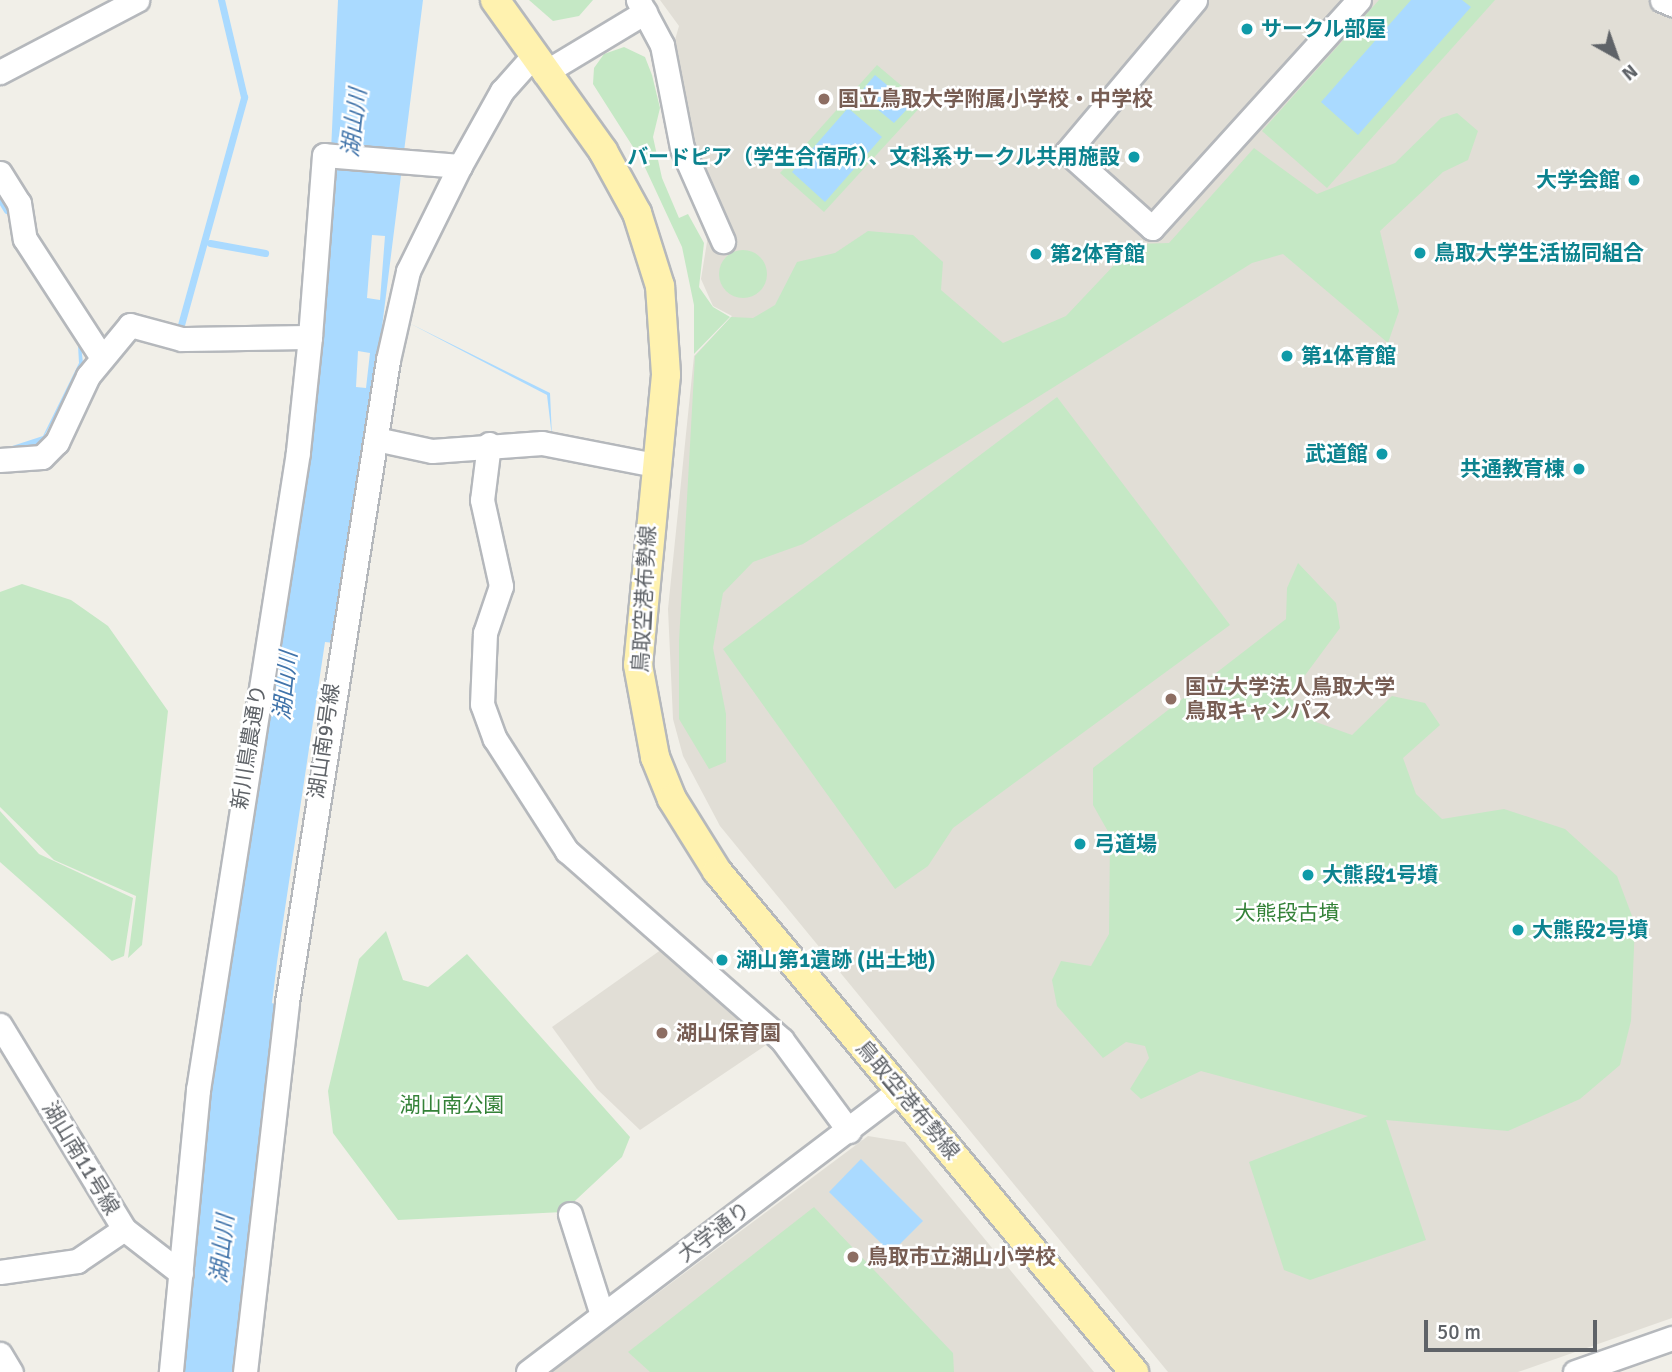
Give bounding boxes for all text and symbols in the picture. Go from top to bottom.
place label: サークル部屋 [1261,16,1387,42]
marker: サークル部屋 [1239,21,1255,37]
north arrow [1581,21,1651,91]
text: N [1617,59,1642,86]
place label: 国立鳥取大学附属小学校・中学校 [838,86,1153,112]
water label: 湖山川 [337,87,373,159]
marker: 国立鳥取大学附属小学校・中学校 [816,91,832,107]
place label: バードピア（学生合宿所）、文科系サークル共用施設 [627,144,1120,170]
marker: バードピア（学生合宿所）、文科系サークル共用施設 [1126,149,1142,165]
place label: 大学会館 [1536,167,1620,193]
marker: 大学会館 [1626,172,1642,188]
place label: 鳥取大学生活協同組合 [1434,240,1644,266]
place label: 第2体育館 [1050,241,1145,267]
marker: 鳥取大学生活協同組合 [1412,245,1428,261]
marker: 第2体育館 [1028,246,1044,262]
place label: 第1体育館 [1301,343,1396,369]
marker: 第1体育館 [1279,348,1295,364]
place label: 武道館 [1305,441,1368,467]
marker: 武道館 [1374,446,1390,462]
place label: 共通教育棟 [1460,456,1565,482]
marker: 共通教育棟 [1571,461,1587,477]
street label: 鳥取空港布勢線 [628,525,660,673]
water label: 湖山川 [269,650,303,722]
place label: 国立大学法人鳥取大学 鳥取キャンパス [1185,674,1395,724]
street label: 湖山南9号線 [303,682,345,800]
street label: 新川鳥農通り [227,683,271,811]
marker: 国立大学法人鳥取大学 鳥取キャンパス [1163,691,1179,707]
place label: 弓道場 [1094,831,1157,857]
marker: 弓道場 [1072,836,1088,852]
place label: 大熊段1号墳 [1322,862,1438,888]
marker: 大熊段1号墳 [1300,867,1316,883]
park label: 大熊段古墳 [1235,900,1339,926]
place label: 大熊段2号墳 [1532,917,1648,943]
marker: 大熊段2号墳 [1510,922,1526,938]
place label: 湖山第1遺跡 (出土地) [736,947,936,973]
marker: 湖山第1遺跡 (出土地) [714,952,730,968]
place label: 湖山保育園 [676,1020,781,1046]
marker: 湖山保育園 [654,1025,670,1041]
street label: 鳥取空港布勢線 [851,1036,965,1164]
park label: 湖山南公園 [400,1092,504,1118]
street label: 湖山南11号線 [37,1097,125,1219]
street label: 大学通り [673,1197,755,1267]
water label: 湖山川 [206,1213,240,1285]
place label: 鳥取市立湖山小学校 [867,1244,1056,1270]
marker: 鳥取市立湖山小学校 [845,1249,861,1265]
scale bar [1427,1306,1600,1350]
text: 50 m [1437,1319,1481,1345]

